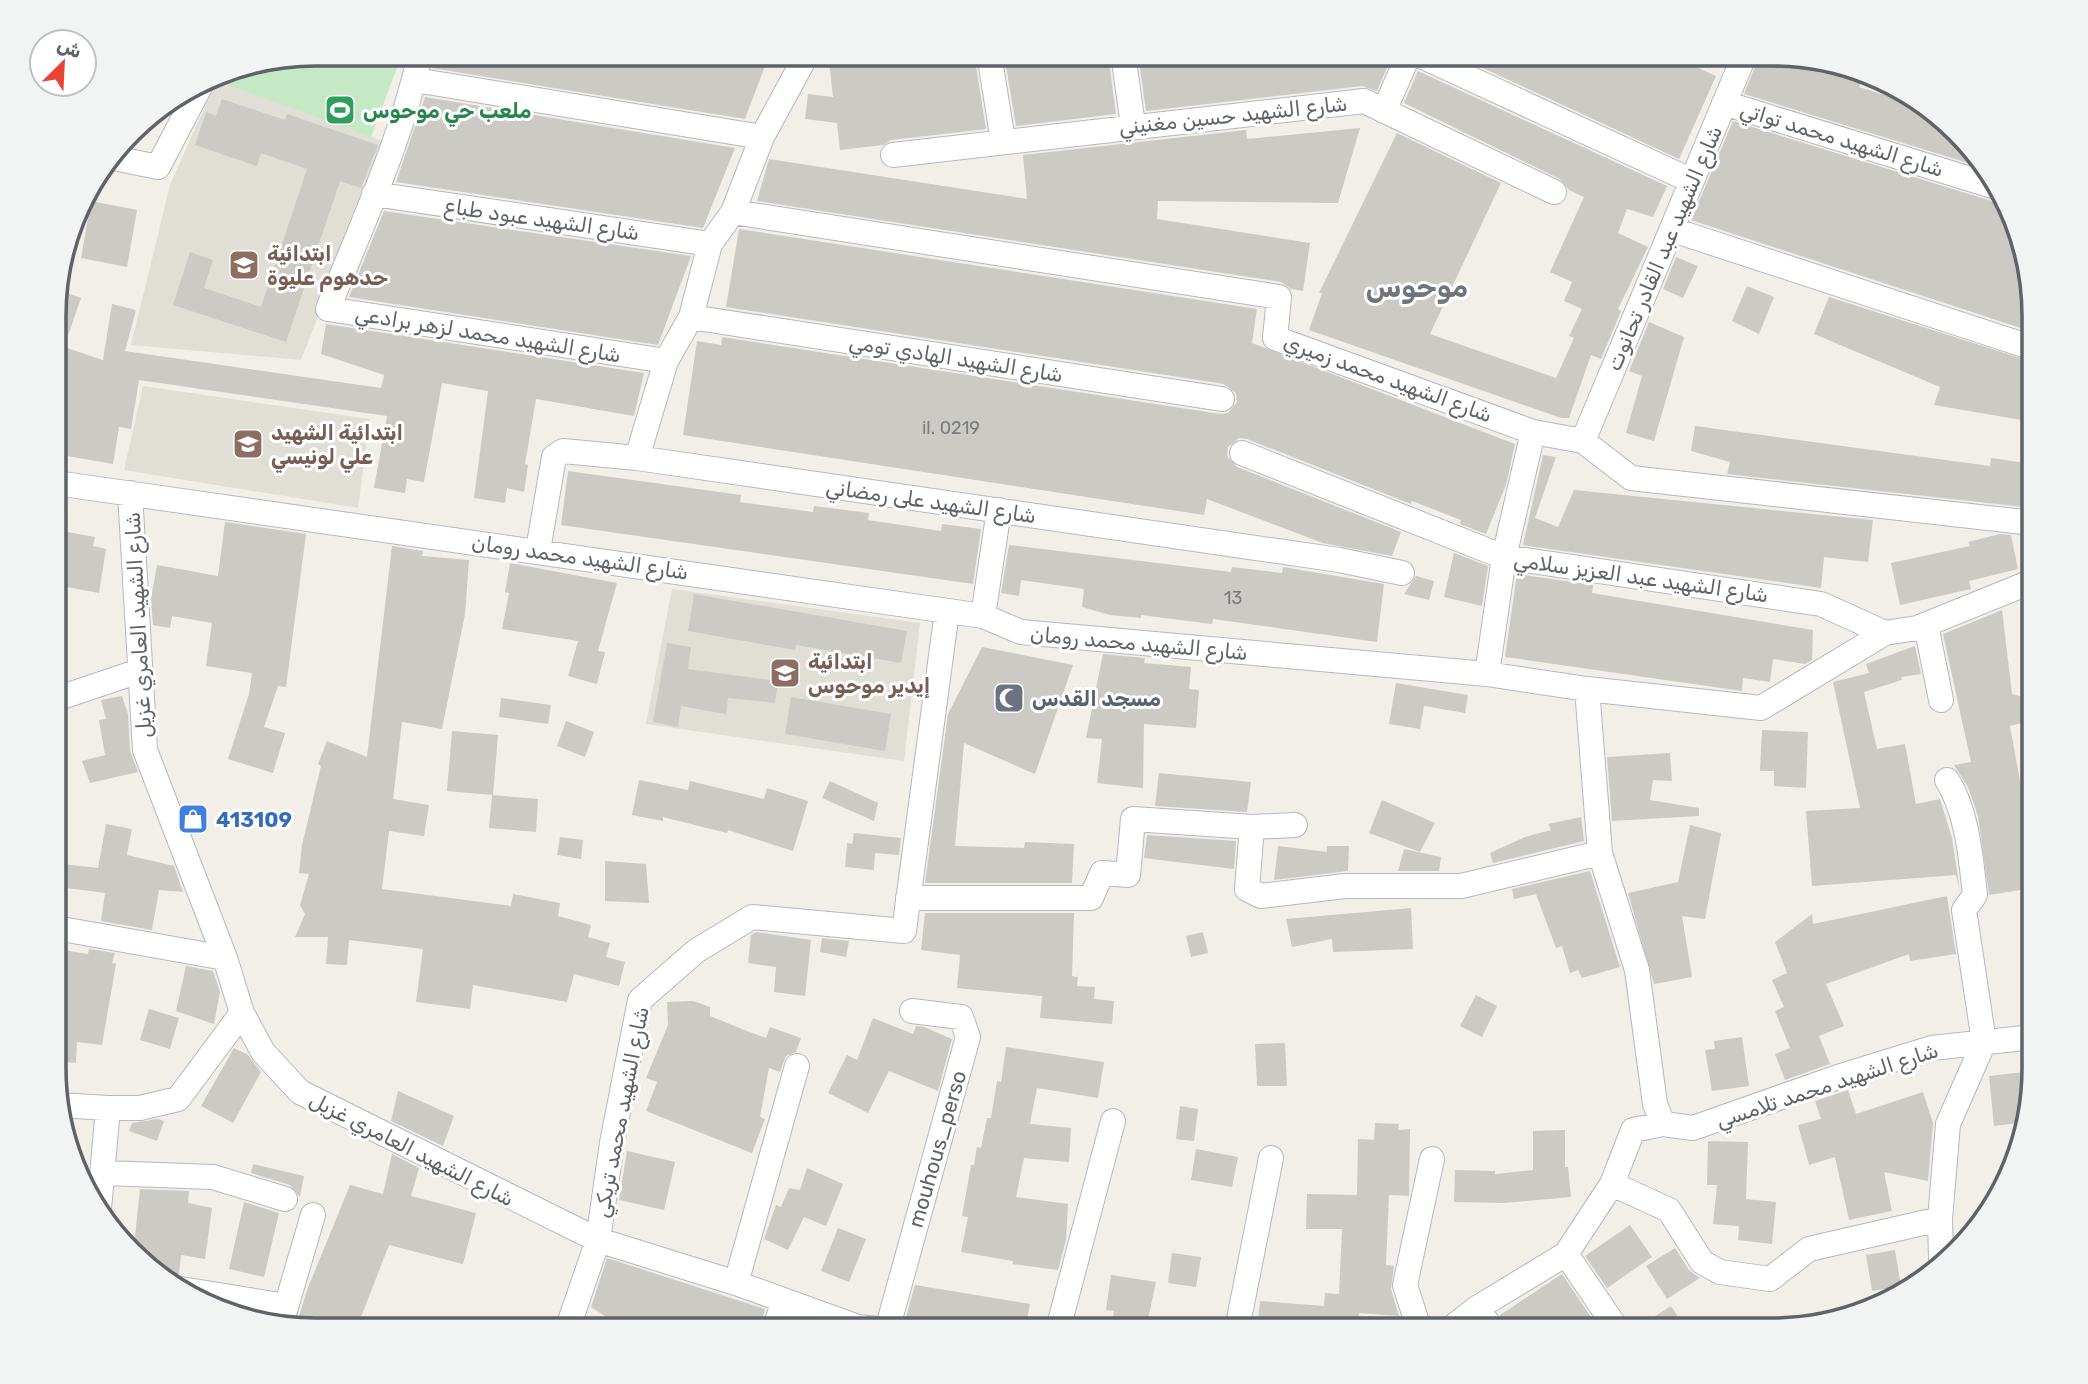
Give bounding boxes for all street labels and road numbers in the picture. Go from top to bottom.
street label: شارع الشهيد حسين مغنيني [1117,91,1349,143]
street label: شارع الشهيد محمد تواتي [1736,96,1947,186]
street label: شارع الشهيد عبد القادر تحانوت [1601,122,1729,375]
street label: شارع الشهيد عبود طباع [443,193,641,247]
street label: شارع الشهيد محمد لزهر برادعي [352,301,623,371]
street label: شارع الشهيد الهادي تومي [847,329,1065,391]
street label: شارع الشهيد محمد زميري [1280,329,1496,429]
street label: شارع الشهيد على رمضاني [824,474,1038,532]
street label: شارع الشهيد العامري غزيل [120,511,158,739]
street label: شارع الشهيد محمد رومان [470,529,690,587]
street label: شارع الشهيد عبد العزيز سلامي [1511,547,1770,611]
street label: شارع الشهيد محمد رومان [1029,621,1249,667]
street label: شارع الشهيد محمد تريكي [588,1004,658,1220]
street label: شارع الشهيد محمد تلامسي [1713,1037,1943,1137]
street label: mouhous_perso [903,1068,971,1230]
street label: شارع الشهيد العامري غزيل [305,1087,518,1213]

